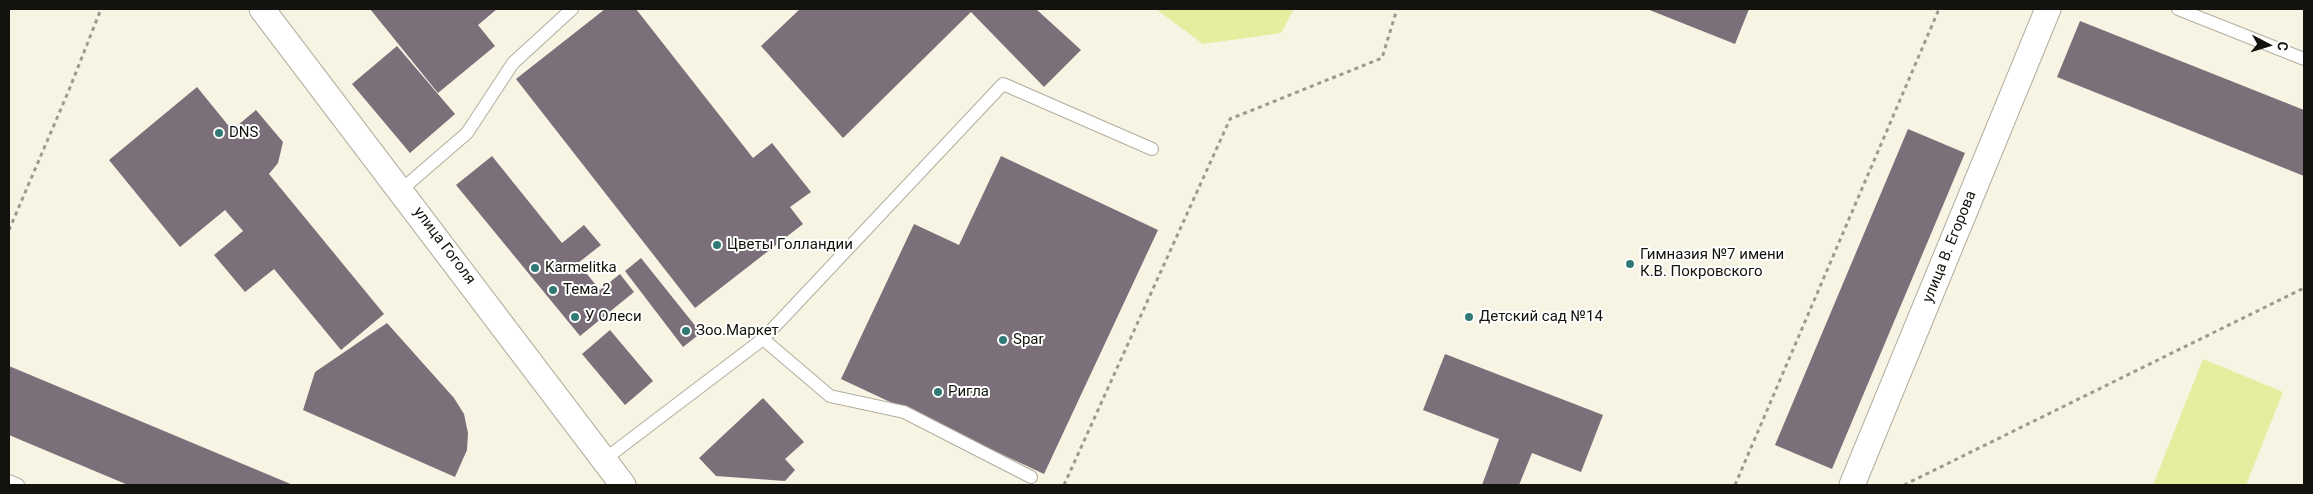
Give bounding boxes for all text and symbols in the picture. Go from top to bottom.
north arrow [2243,20,2293,70]
text: С [2275,41,2291,52]
place label: DNS [229,124,258,142]
marker: DNS [213,127,225,139]
street label: улица В. Егорова [1919,189,1981,305]
street label: улица Гоголя [409,204,479,288]
place label: Цветы Голландии [727,236,853,254]
marker: Цветы Голландии [711,239,723,251]
place label: Гимназия №7 имени К.В. Покровского [1640,246,1784,281]
marker: Гимназия №7 имени К.В. Покровского [1624,258,1636,270]
place label: Karmelitka [545,259,617,277]
marker: Karmelitka [529,262,541,274]
place label: Тема 2 [563,281,611,299]
marker: Тема 2 [547,284,559,296]
place label: У Олеси [585,308,642,326]
place label: Детский сад №14 [1479,308,1603,326]
marker: У Олеси [569,311,581,323]
marker: Детский сад №14 [1463,311,1475,323]
place label: Зоо.Маркет [696,322,779,340]
marker: Зоо.Маркет [680,325,692,337]
place label: Spar [1013,331,1044,349]
marker: Spar [997,334,1009,346]
place label: Ригла [948,383,989,401]
marker: Ригла [932,386,944,398]

